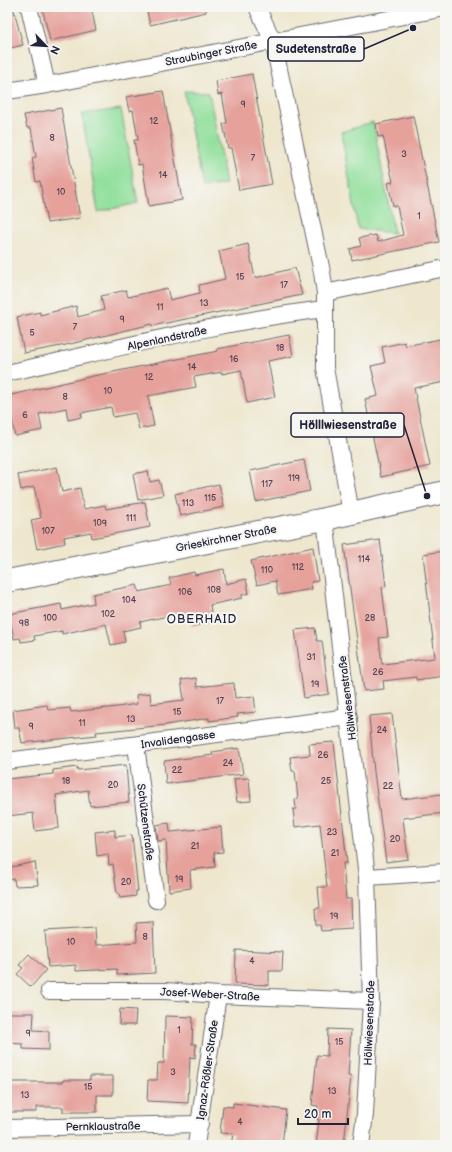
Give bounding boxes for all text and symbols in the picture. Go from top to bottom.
north arrow [26,26,66,66]
callout: Sudetenstraße [268,37,364,61]
street label: Straubinger Straße [164,38,259,69]
text: Sudetenstraße [276,42,356,57]
text: N [47,44,62,57]
house number: 9 [240,99,246,110]
house number: 12 [150,116,159,127]
house number: 8 [49,133,55,144]
house number: 3 [401,149,407,160]
house number: 7 [251,153,256,164]
house number: 14 [159,170,168,181]
house number: 10 [57,187,65,198]
house number: 1 [417,211,421,222]
house number: 15 [236,272,244,283]
house number: 17 [280,280,289,291]
house number: 13 [199,298,209,309]
house number: 11 [157,302,163,313]
house number: 9 [119,314,125,325]
house number: 7 [73,322,78,333]
street label: Alpenlandstraße [126,324,208,353]
house number: 5 [29,328,35,339]
house number: 18 [276,343,284,354]
house number: 16 [230,354,239,365]
house number: 14 [188,362,197,373]
house number: 12 [145,372,154,383]
house number: 10 [104,386,112,397]
house number: 8 [62,392,68,403]
house number: 6 [22,410,28,421]
callout: Hölllwiesenstraße [291,413,404,437]
text: Hölllwiesenstraße [299,418,397,433]
house number: 119 [288,473,300,484]
house number: 117 [261,479,273,490]
house number: 115 [204,493,216,504]
house number: 113 [182,498,195,509]
house number: 111 [126,513,136,524]
house number: 109 [93,518,107,529]
street label: Grieskirchner Straße [175,522,278,555]
house number: 107 [41,526,55,537]
house number: 114 [358,554,371,565]
house number: 112 [292,562,305,573]
house number: 110 [261,565,273,576]
house number: 108 [207,585,221,596]
house number: 106 [178,587,193,598]
house number: 104 [122,595,137,606]
house number: 102 [101,609,116,620]
district label: OBERHAID [167,612,237,627]
house number: 100 [43,613,57,624]
house number: 28 [365,613,375,624]
house number: 98 [19,618,29,629]
house number: 31 [306,652,316,663]
street label: Höllwiesenstraße [336,654,359,741]
house number: 26 [373,667,384,678]
house number: 19 [311,679,319,690]
house number: 17 [216,696,225,707]
house number: 15 [173,707,181,718]
house number: 13 [126,714,136,725]
house number: 11 [79,718,85,729]
house number: 9 [28,721,34,732]
house number: 24 [377,725,388,736]
street label: Invalidengasse [140,728,217,751]
house number: 26 [318,750,329,761]
house number: 24 [223,758,234,769]
house number: 22 [172,765,183,776]
house number: 18 [62,776,70,787]
house number: 25 [321,776,331,787]
house number: 20 [108,780,118,791]
house number: 22 [383,781,394,792]
street label: Schützenstraße [134,783,157,862]
house number: 23 [327,827,338,838]
house number: 20 [390,834,400,845]
house number: 21 [191,841,199,852]
house number: 21 [331,848,339,859]
house number: 19 [175,874,183,885]
house number: 20 [121,877,131,888]
house number: 19 [330,911,338,922]
house number: 8 [142,932,148,943]
house number: 10 [67,937,75,948]
house number: 4 [249,956,255,967]
street label: Höllwiesenstraße [362,980,377,1066]
street label: Josef-Weber-Straße [160,985,261,1004]
street label: Ignaz-Rößler-Straße [194,1019,221,1121]
house number: 1 [177,1025,181,1036]
house number: 9 [25,1028,31,1039]
house number: 15 [335,1037,343,1048]
house number: 3 [170,1067,176,1078]
house number: 15 [84,1082,92,1093]
house number: 13 [327,1086,337,1097]
house number: 13 [20,1090,30,1101]
scale bar [298,1100,348,1126]
text: 20 m [304,1107,331,1122]
house number: 4 [237,1117,243,1128]
street label: Pernklaustraße [66,1119,141,1134]

